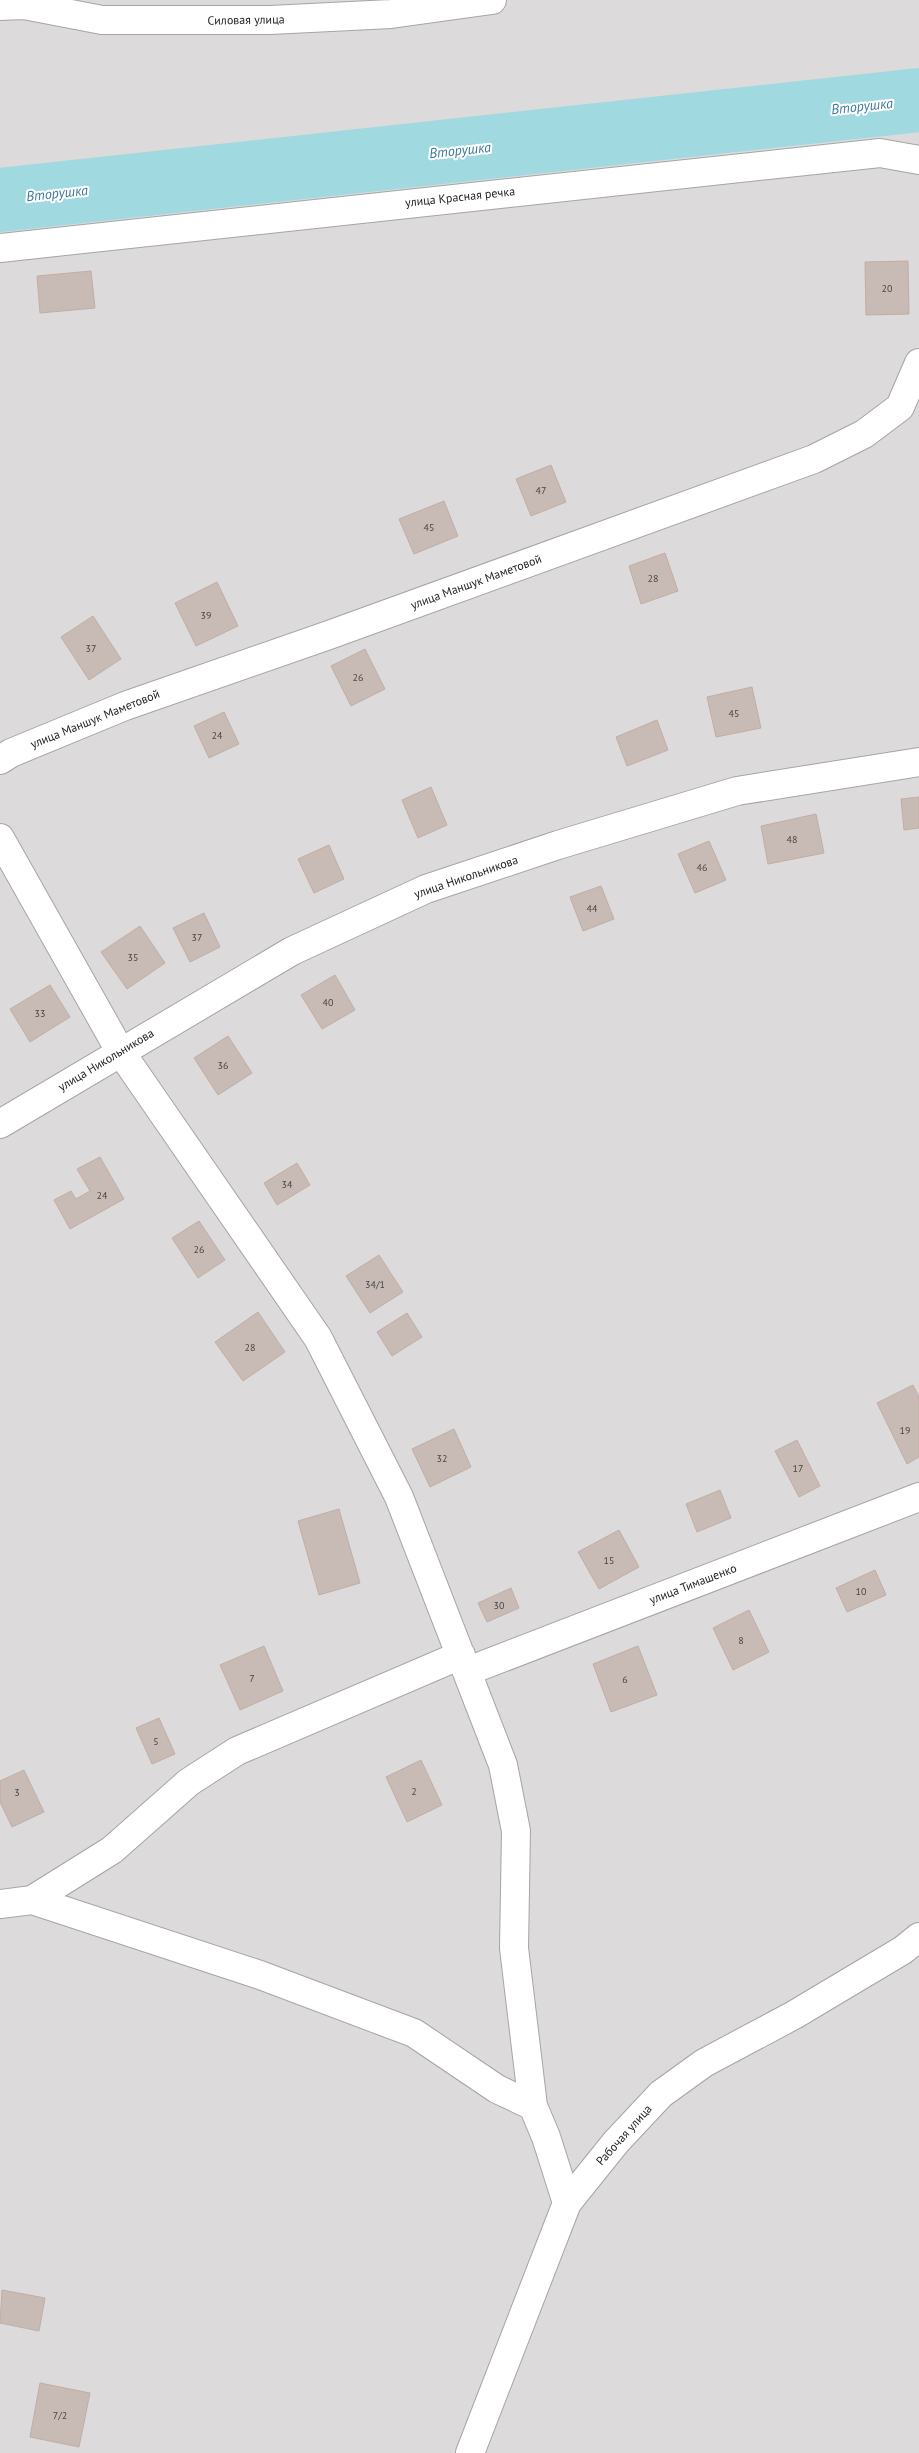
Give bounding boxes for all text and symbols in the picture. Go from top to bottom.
street label: Силовая улица [207,11,285,28]
water label: Вторушка [830,94,894,118]
water label: Вторушка [428,138,492,162]
water label: Вторушка [25,181,89,205]
street label: улица Красная речка [404,183,516,210]
house number: 20 [882,282,893,295]
house number: 47 [536,484,546,497]
house number: 45 [424,521,434,534]
street label: улица Маншук Маметовой [408,551,543,612]
house number: 28 [648,572,658,585]
house number: 39 [201,609,211,622]
house number: 37 [86,642,96,655]
house number: 26 [353,671,363,684]
street label: улица Маншук Маметовой [28,686,162,751]
house number: 45 [729,707,739,720]
house number: 24 [212,729,223,742]
house number: 48 [787,833,797,846]
street label: улица Никольникова [412,852,520,901]
house number: 46 [697,861,707,874]
house number: 44 [587,902,598,915]
house number: 37 [192,931,202,944]
house number: 35 [128,951,138,964]
house number: 40 [323,996,334,1009]
house number: 33 [35,1007,45,1020]
street label: улица Никольникова [55,1025,156,1094]
house number: 36 [218,1059,228,1072]
house number: 34 [282,1178,293,1191]
house number: 24 [97,1189,108,1202]
house number: 26 [194,1243,204,1256]
house number: 34/1 [365,1278,385,1291]
house number: 28 [245,1341,255,1354]
house number: 19 [900,1424,910,1437]
house number: 32 [437,1452,447,1465]
house number: 17 [793,1462,803,1475]
house number: 15 [604,1554,614,1567]
street label: улица Тимашенко [647,1560,739,1607]
house number: 10 [856,1585,867,1598]
house number: 30 [494,1599,505,1612]
house number: 8 [738,1634,744,1647]
house number: 7 [249,1672,255,1685]
house number: 6 [622,1673,628,1686]
house number: 5 [153,1735,159,1748]
house number: 2 [411,1785,417,1798]
house number: 3 [14,1786,20,1799]
street label: Рабочая улица [592,2101,655,2168]
house number: 7/2 [53,2409,67,2422]

